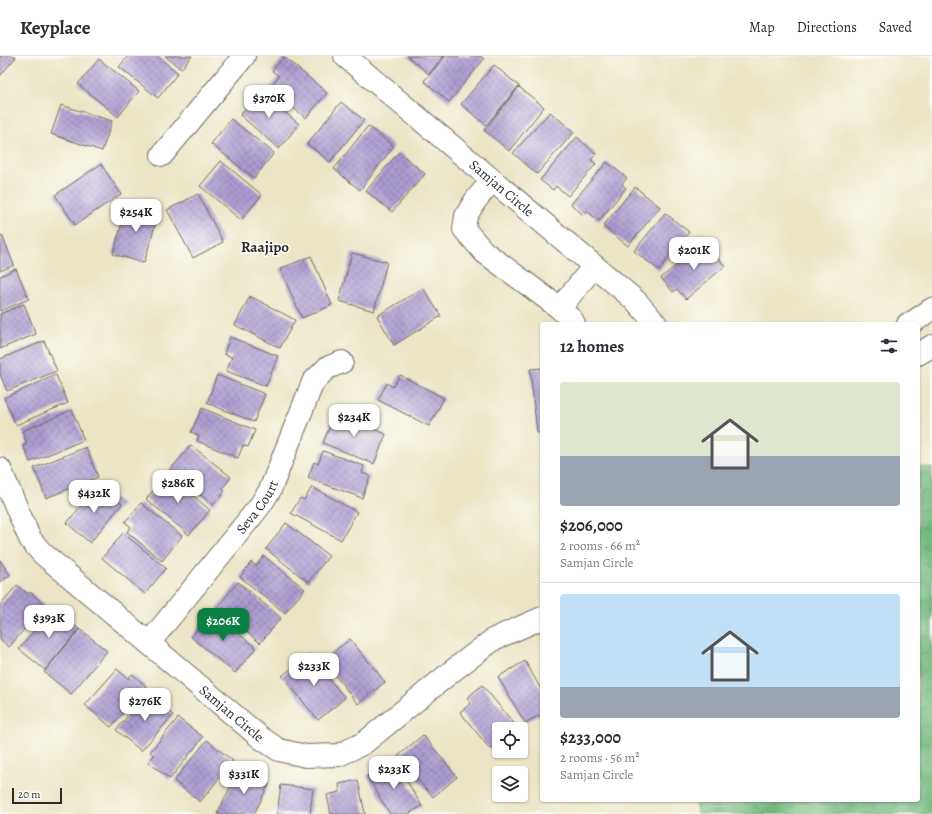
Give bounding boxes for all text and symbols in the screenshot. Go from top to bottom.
text: Keyplace [20,15,90,41]
text: Map [749,18,775,37]
text: Directions [797,18,857,37]
text: Saved [879,18,912,37]
pin: $370K [241,85,297,119]
text: $370K [253,89,285,106]
street label: Samjan Circle [465,156,538,221]
pin: $254K [108,199,164,233]
text: $254K [120,203,152,220]
district label: Raajipo [241,237,289,257]
pin: $201K [666,237,722,271]
text: $201K [678,241,710,258]
text: 12 homes [560,335,624,358]
icon: filters [878,335,900,357]
pin: $234K [326,404,382,438]
text: $234K [338,408,370,425]
icon: home [694,408,766,480]
pin: $286K [150,470,206,504]
text: $286K [161,474,195,491]
street label: Seva Court [232,477,283,538]
pin: $432K [66,480,122,514]
text: $432K [78,484,110,501]
text: $206,000 [560,514,623,537]
text: 2 rooms · 66 m² [560,537,640,554]
text: Samjan Circle [560,554,633,571]
pin: $393K [21,605,77,639]
pin: $206K [195,608,251,642]
text: $393K [33,609,65,626]
text: $206K [206,612,240,629]
icon: home [694,620,766,692]
pin: $233K [286,653,342,687]
text: $233K [298,657,330,674]
street label: Samjan Circle [195,681,268,746]
pin: $276K [117,688,173,722]
text: $276K [129,692,161,709]
map controls [492,722,528,802]
button: locate [492,722,528,758]
text: $233,000 [560,726,621,749]
text: 2 rooms · 56 m² [560,749,640,766]
pin: $233K [366,756,422,790]
text: $233K [378,760,410,777]
pin: $331K [216,761,272,795]
text: $331K [229,765,259,782]
button: layers [492,766,528,802]
text: Samjan Circle [560,766,633,783]
scale bar [12,786,62,805]
text: 20 m [18,787,40,802]

